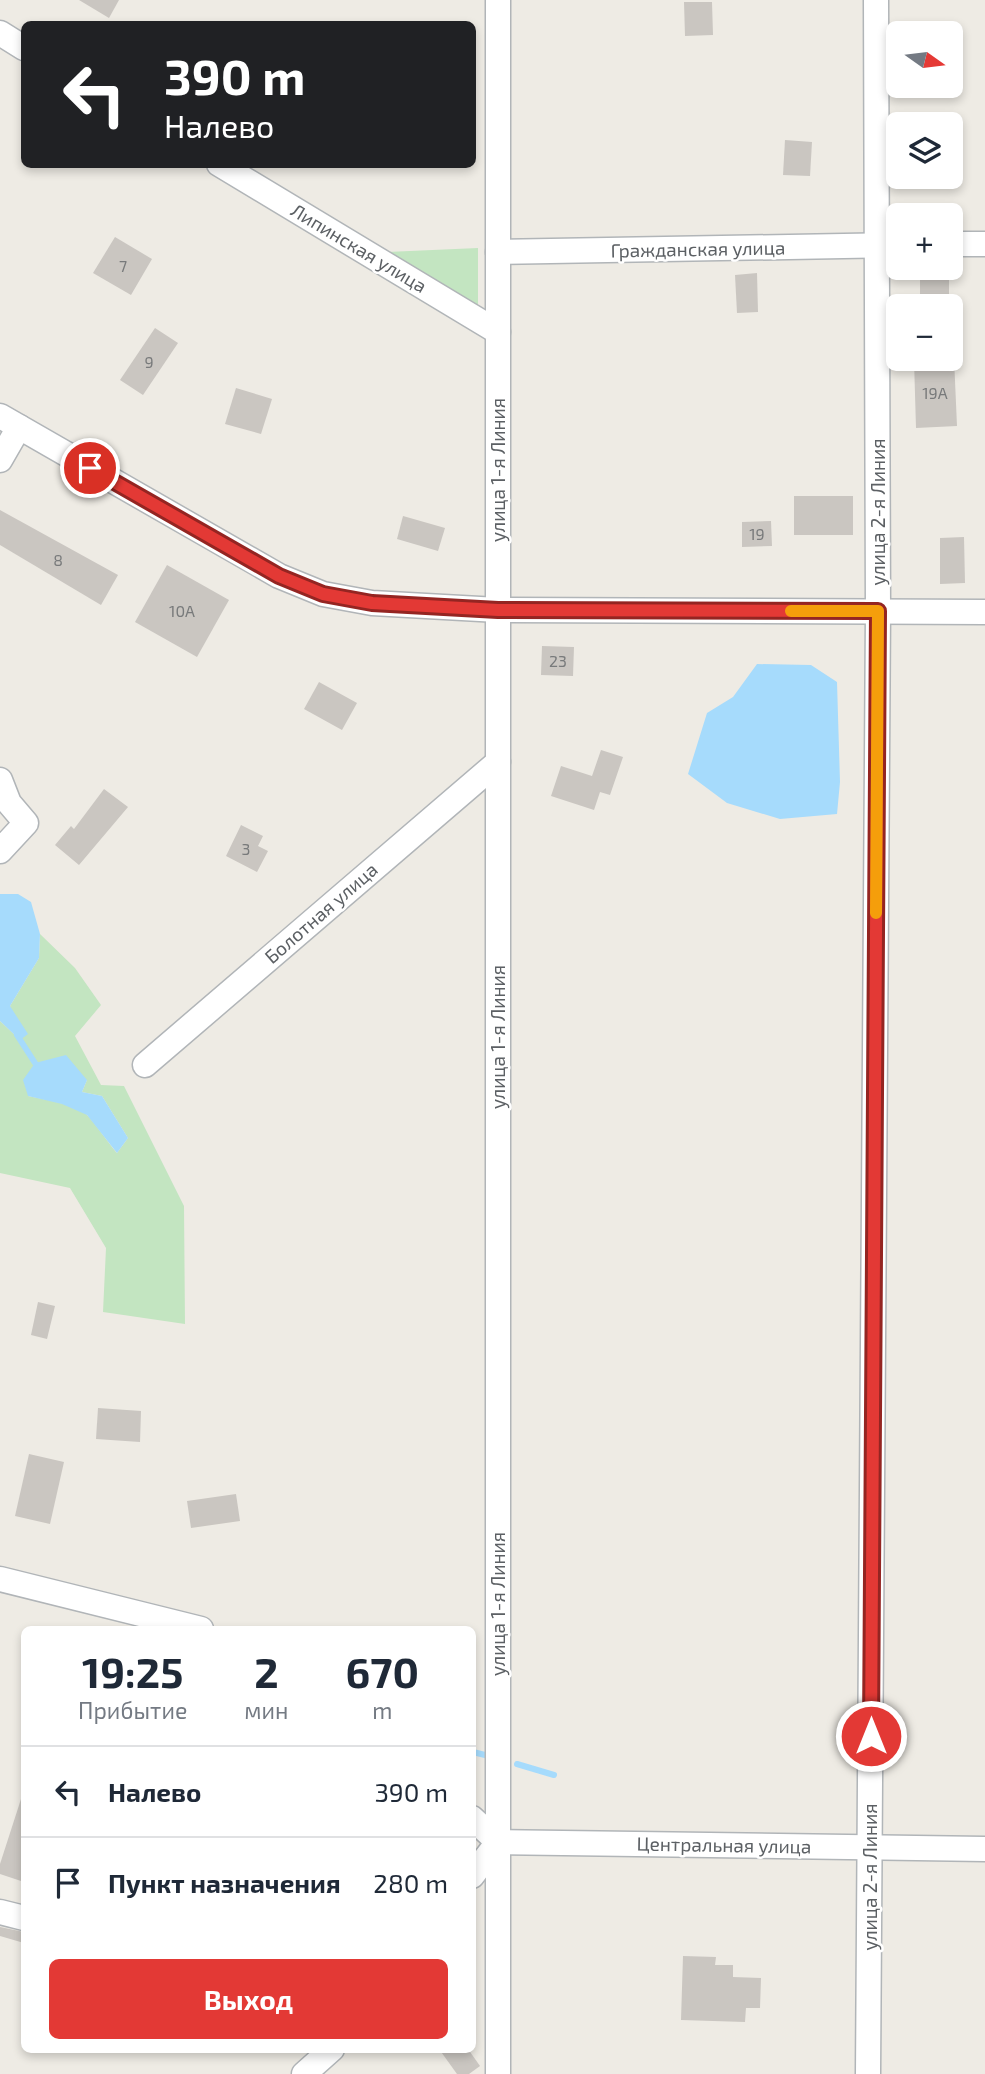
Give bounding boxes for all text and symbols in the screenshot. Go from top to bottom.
north arrow [886,21,962,98]
map controls [886,21,963,371]
text: 390 m [164,46,305,105]
icon: left [49,49,140,140]
text: Налево [164,106,274,144]
button: layers [886,112,963,189]
street label: Липинская улица [287,198,431,298]
button: + [886,203,963,280]
street label: Гражданская улица [610,235,786,263]
house number: 7 [119,256,127,275]
button: − [886,294,963,371]
house number: 9 [144,352,154,371]
house number: 19А [922,383,948,402]
street label: улица 1-я Линия [486,398,510,542]
pin [60,438,120,498]
street label: улица 2-я Линия [866,438,890,586]
icon: arrive [71,449,109,487]
house number: 19 [749,524,765,543]
house number: 8 [53,550,63,569]
house number: 10А [169,601,195,620]
house number: 23 [549,651,567,670]
house number: 3 [242,839,250,858]
street label: Болотная улица [260,857,382,969]
street label: улица 1-я Линия [486,965,510,1109]
street label: улица 1-я Линия [486,1532,510,1676]
text: 19:25 [82,1646,183,1696]
text: 2 [254,1646,279,1696]
text: 670 [345,1646,419,1696]
text: Прибытие [78,1696,187,1724]
text: мин [244,1696,288,1724]
text: m [372,1696,392,1724]
position arrow [834,1699,908,1773]
icon: left [49,1773,87,1811]
text: Налево [108,1776,201,1807]
text: 390 m [374,1776,448,1807]
street label: улица 2-я Линия [858,1803,882,1951]
street label: Центральная улица [636,1831,812,1859]
icon: arrive [49,1864,87,1902]
text: Пункт назначения [108,1867,341,1898]
text: 280 m [373,1867,448,1898]
button: Выход [49,1959,448,2039]

